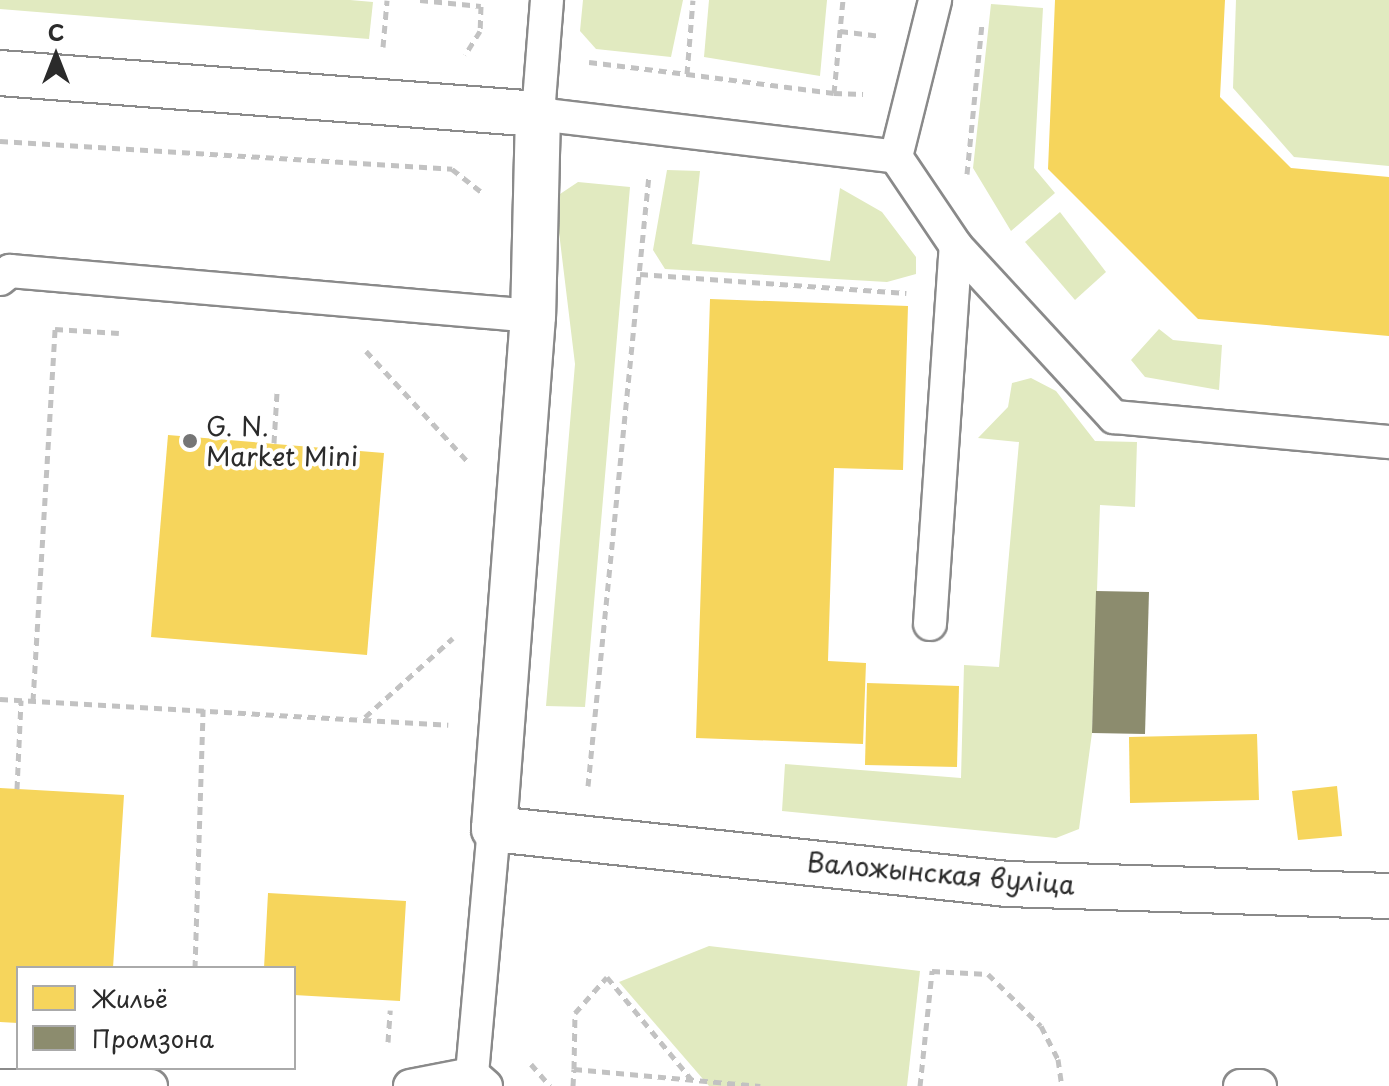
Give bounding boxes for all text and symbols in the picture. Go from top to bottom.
text: С [48,15,64,48]
north arrow [16,16,96,96]
place label: G. N. Market Mini [206,410,360,472]
marker: G. N. Market Mini [181,432,199,450]
street label: Валожынская вуліца [805,846,1077,900]
legend [16,966,296,1070]
text: Жильё [92,980,168,1016]
text: Промзона [92,1020,214,1056]

